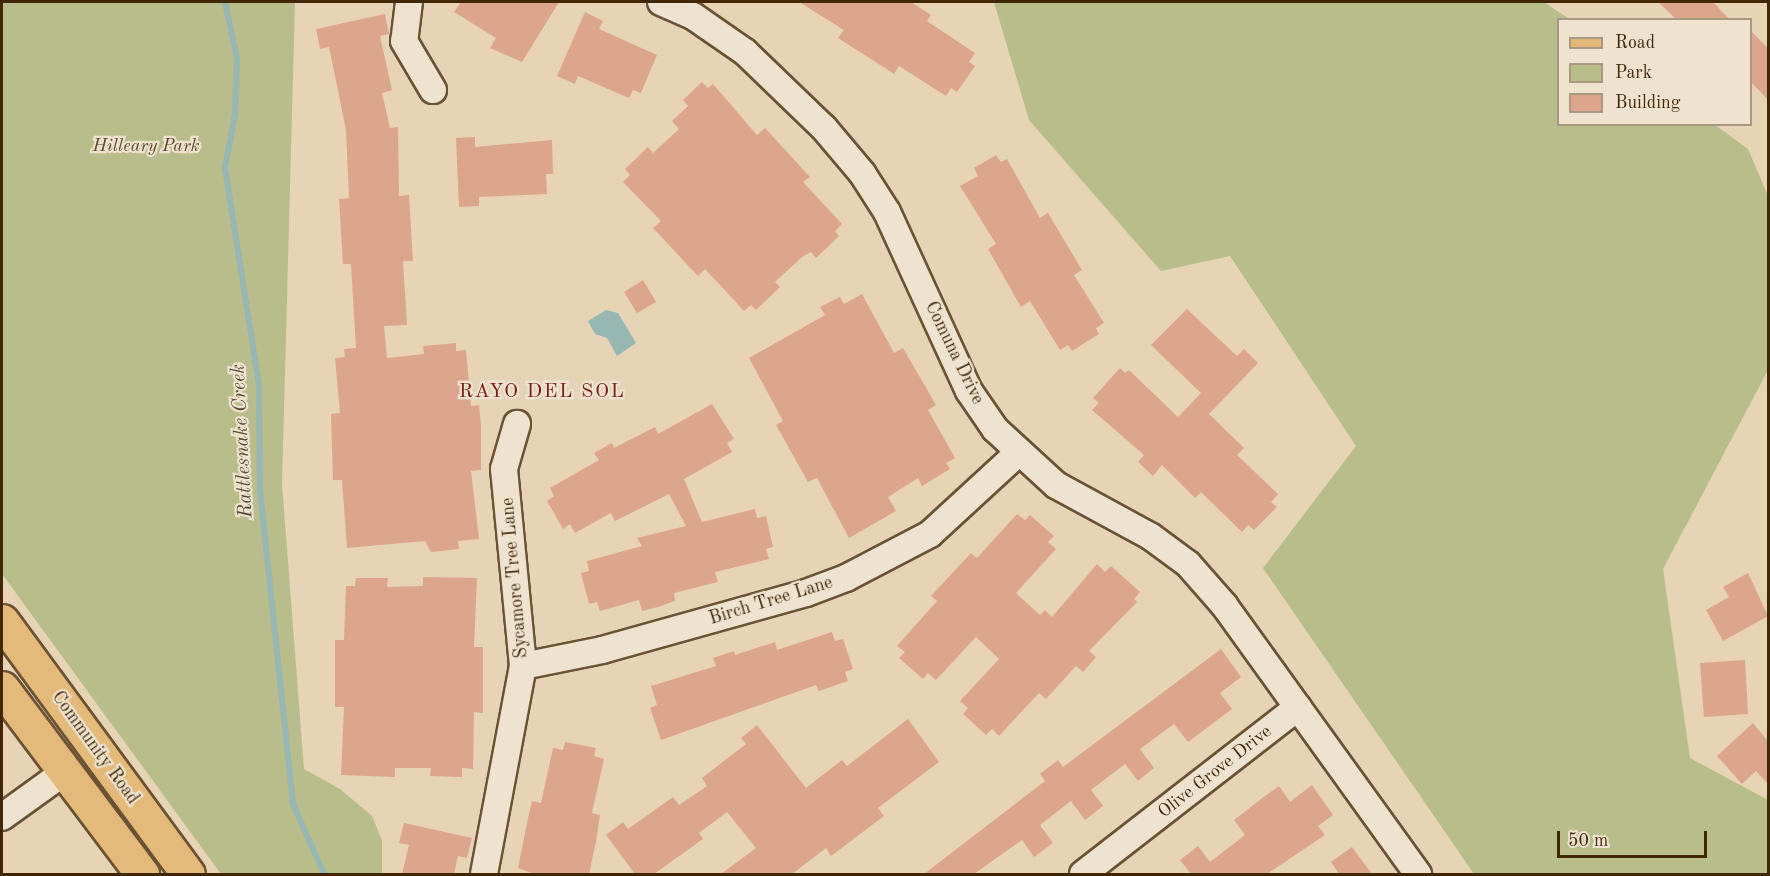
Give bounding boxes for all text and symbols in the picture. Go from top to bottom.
legend [1557,18,1752,126]
text: Road [1615,34,1655,52]
text: Park [1615,64,1652,82]
text: Building [1615,94,1680,112]
park label: Hilleary Park [92,135,200,157]
street label: Comuna Drive [920,298,988,408]
water label: Rattlesnake Creek [227,363,259,519]
district label: RAYO DEL SOL [459,380,625,404]
street label: Sycamore Tree Lane [497,497,533,659]
street label: Birch Tree Lane [707,572,835,630]
street label: Community Road [47,687,143,809]
street label: Olive Grove Drive [1154,721,1276,823]
scale bar [1560,819,1710,857]
text: 50 m [1568,832,1608,850]

